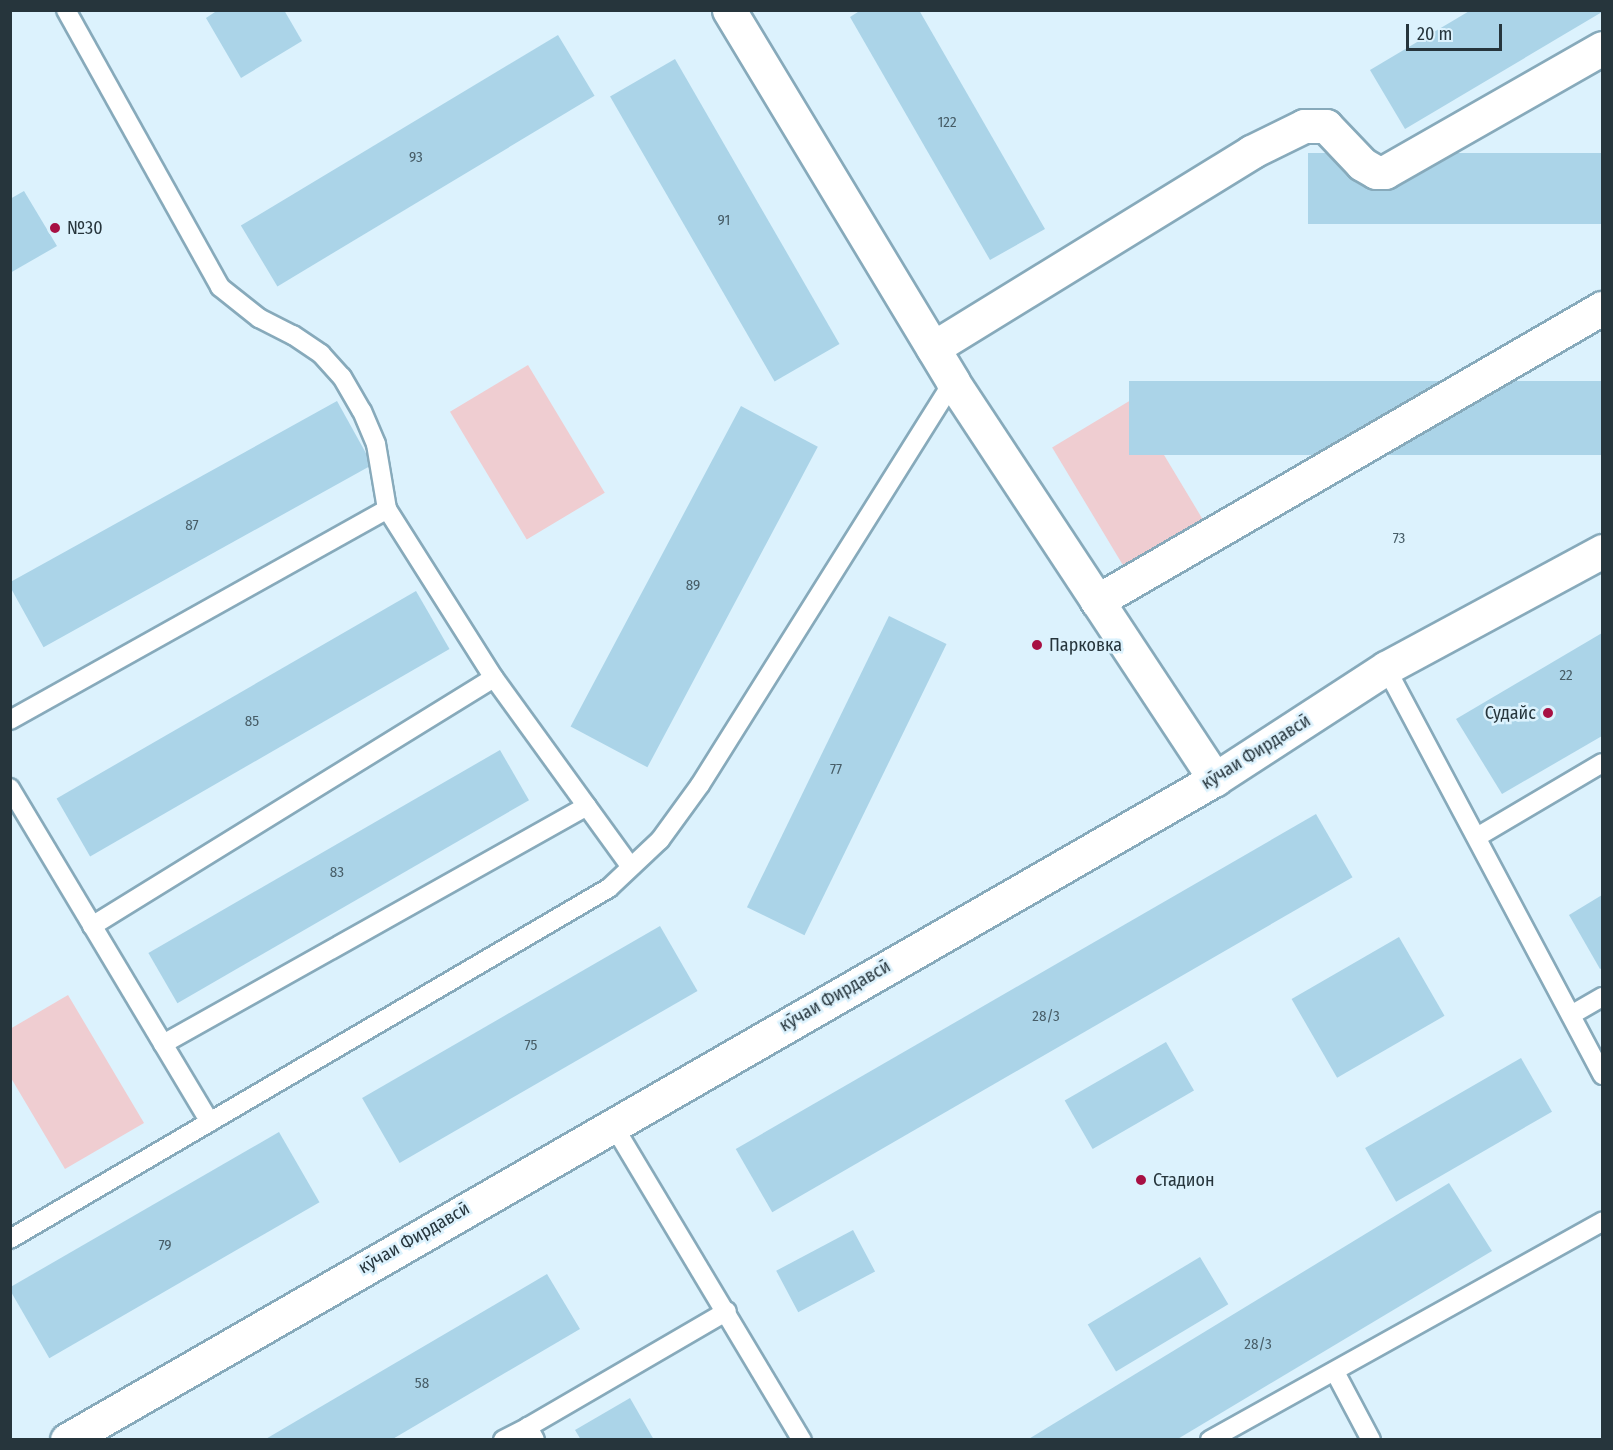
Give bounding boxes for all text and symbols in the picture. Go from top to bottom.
scale bar [1409,12,1505,50]
text: 20 m [1417,23,1452,45]
house number: 122 [937,114,957,132]
house number: 93 [409,149,423,167]
house number: 91 [718,212,730,230]
place label: №30 [67,217,103,239]
marker: №30 [48,221,62,235]
house number: 87 [185,517,199,535]
house number: 73 [1393,530,1405,548]
house number: 89 [686,577,700,595]
place label: Парковка [1049,634,1122,656]
marker: Парковка [1030,638,1044,652]
house number: 22 [1559,667,1573,685]
place label: Судайс [1485,702,1536,724]
marker: Судайс [1541,706,1555,720]
street label: кӯчаи Фирдавсӣ [1197,710,1315,794]
house number: 85 [245,713,259,731]
house number: 77 [830,761,842,779]
house number: 83 [330,864,344,882]
street label: кӯчаи Фирдавсӣ [776,955,894,1037]
house number: 28/3 [1032,1008,1060,1026]
house number: 75 [525,1037,537,1055]
place label: Стадион [1153,1169,1215,1191]
marker: Стадион [1134,1173,1148,1187]
street label: кӯчаи Фирдавсӣ [355,1197,473,1279]
house number: 79 [158,1237,172,1255]
house number: 28/3 [1244,1336,1272,1354]
house number: 58 [415,1375,429,1393]

